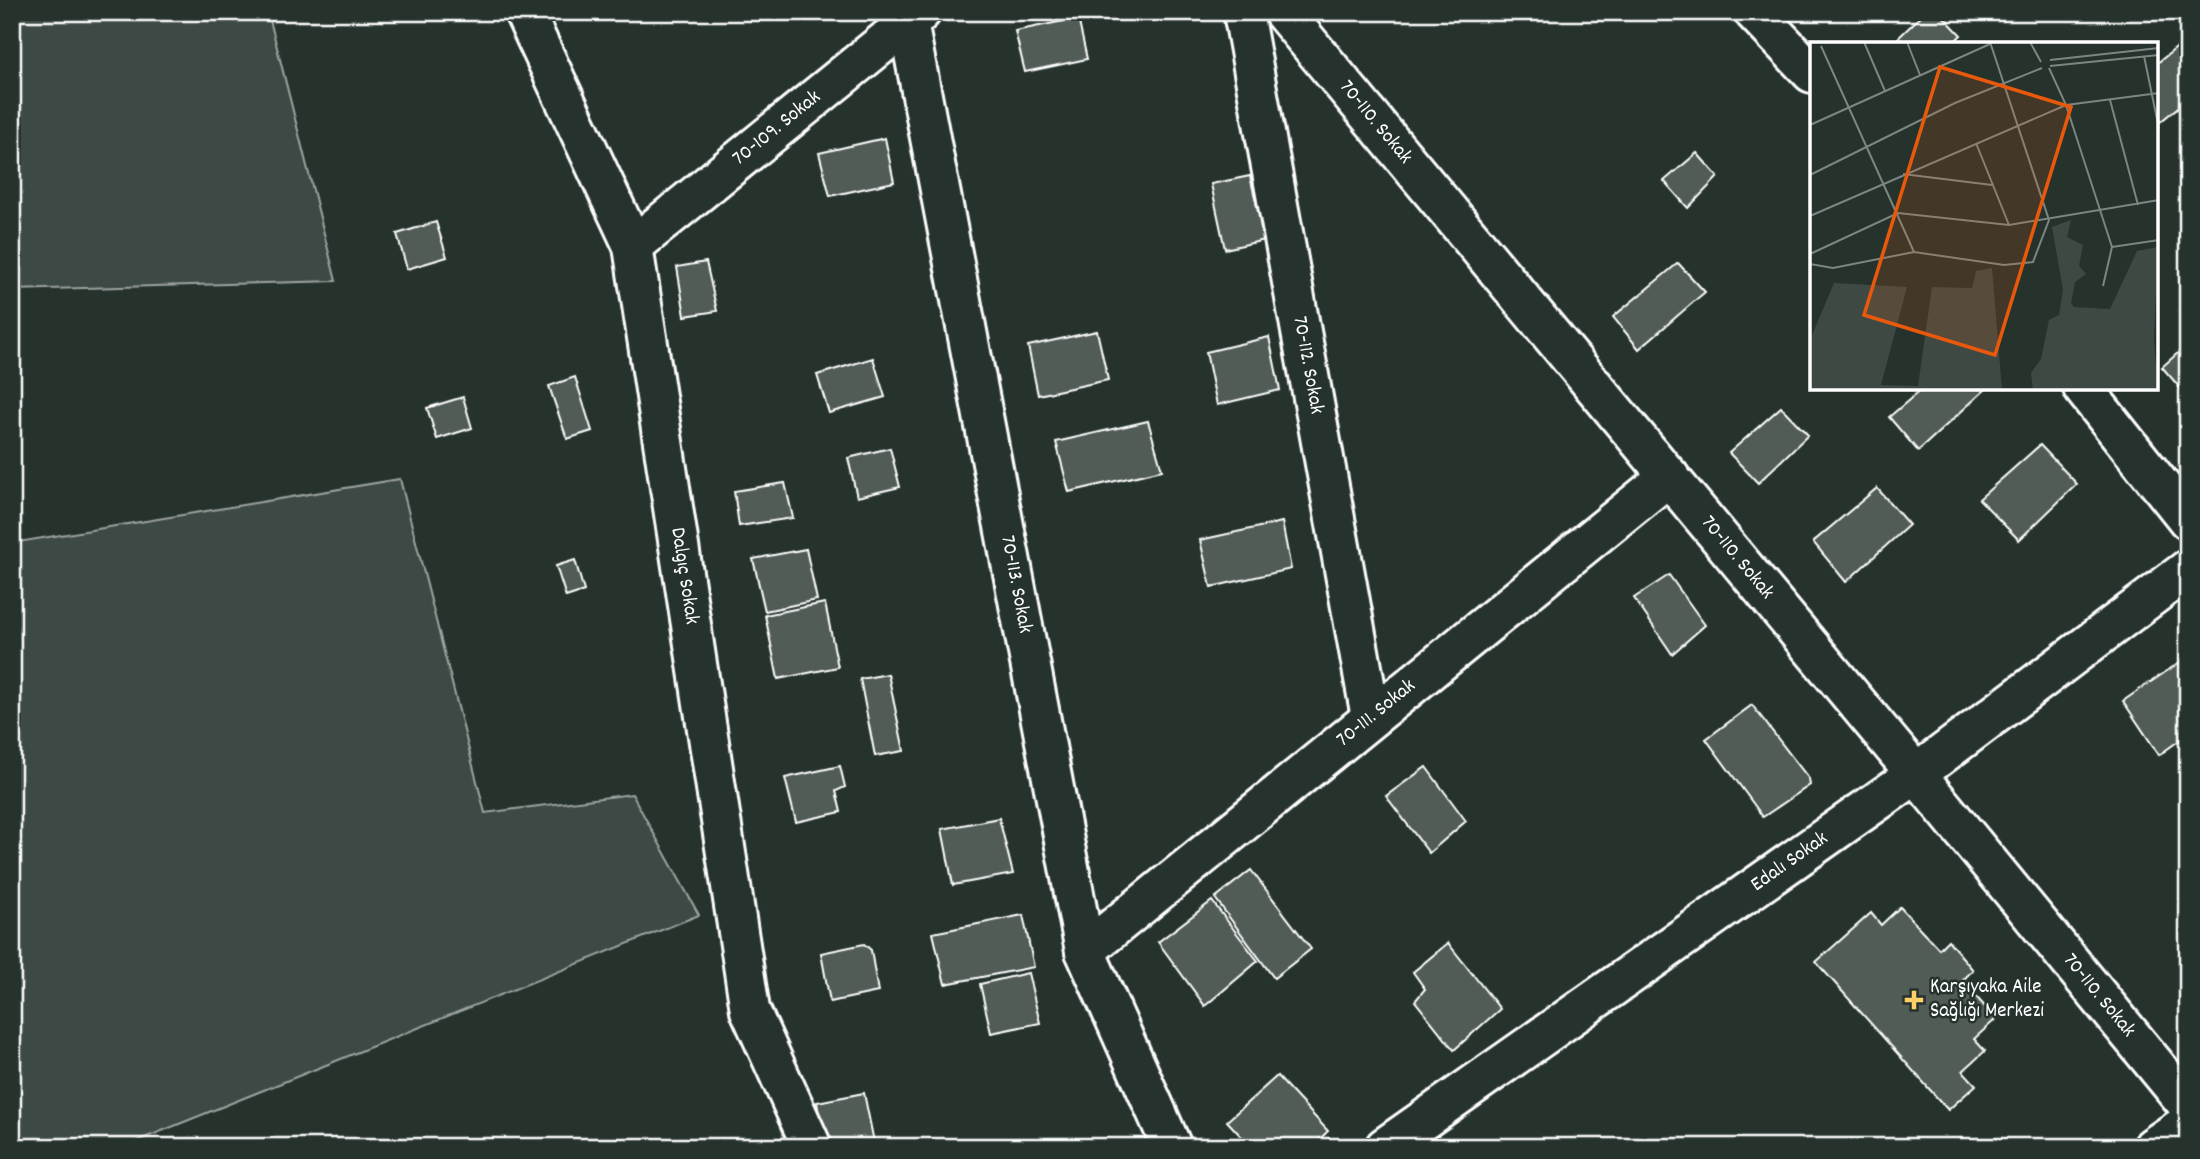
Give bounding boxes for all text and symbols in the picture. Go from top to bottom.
inset map [1810,42,2158,390]
street label: 70-110. Sokak [1331,74,1419,171]
street label: 70-109. Sokak [727,84,828,174]
street label: 70-112. Sokak [1284,314,1331,417]
street label: 70-110. Sokak [1693,510,1781,607]
street label: Dalgıç Sokak [661,525,706,627]
street label: 70-113. Sokak [991,533,1039,636]
street label: 70-111. Sokak [1331,672,1423,755]
street label: Edalı Sokak [1745,825,1835,900]
street label: 70-110. Sokak [2055,947,2142,1045]
place label: Karşıyaka Aile Sağlığı Merkezi [1930,973,2044,1027]
marker: Karşıyaka Aile Sağlığı Merkezi [1904,990,1924,1010]

